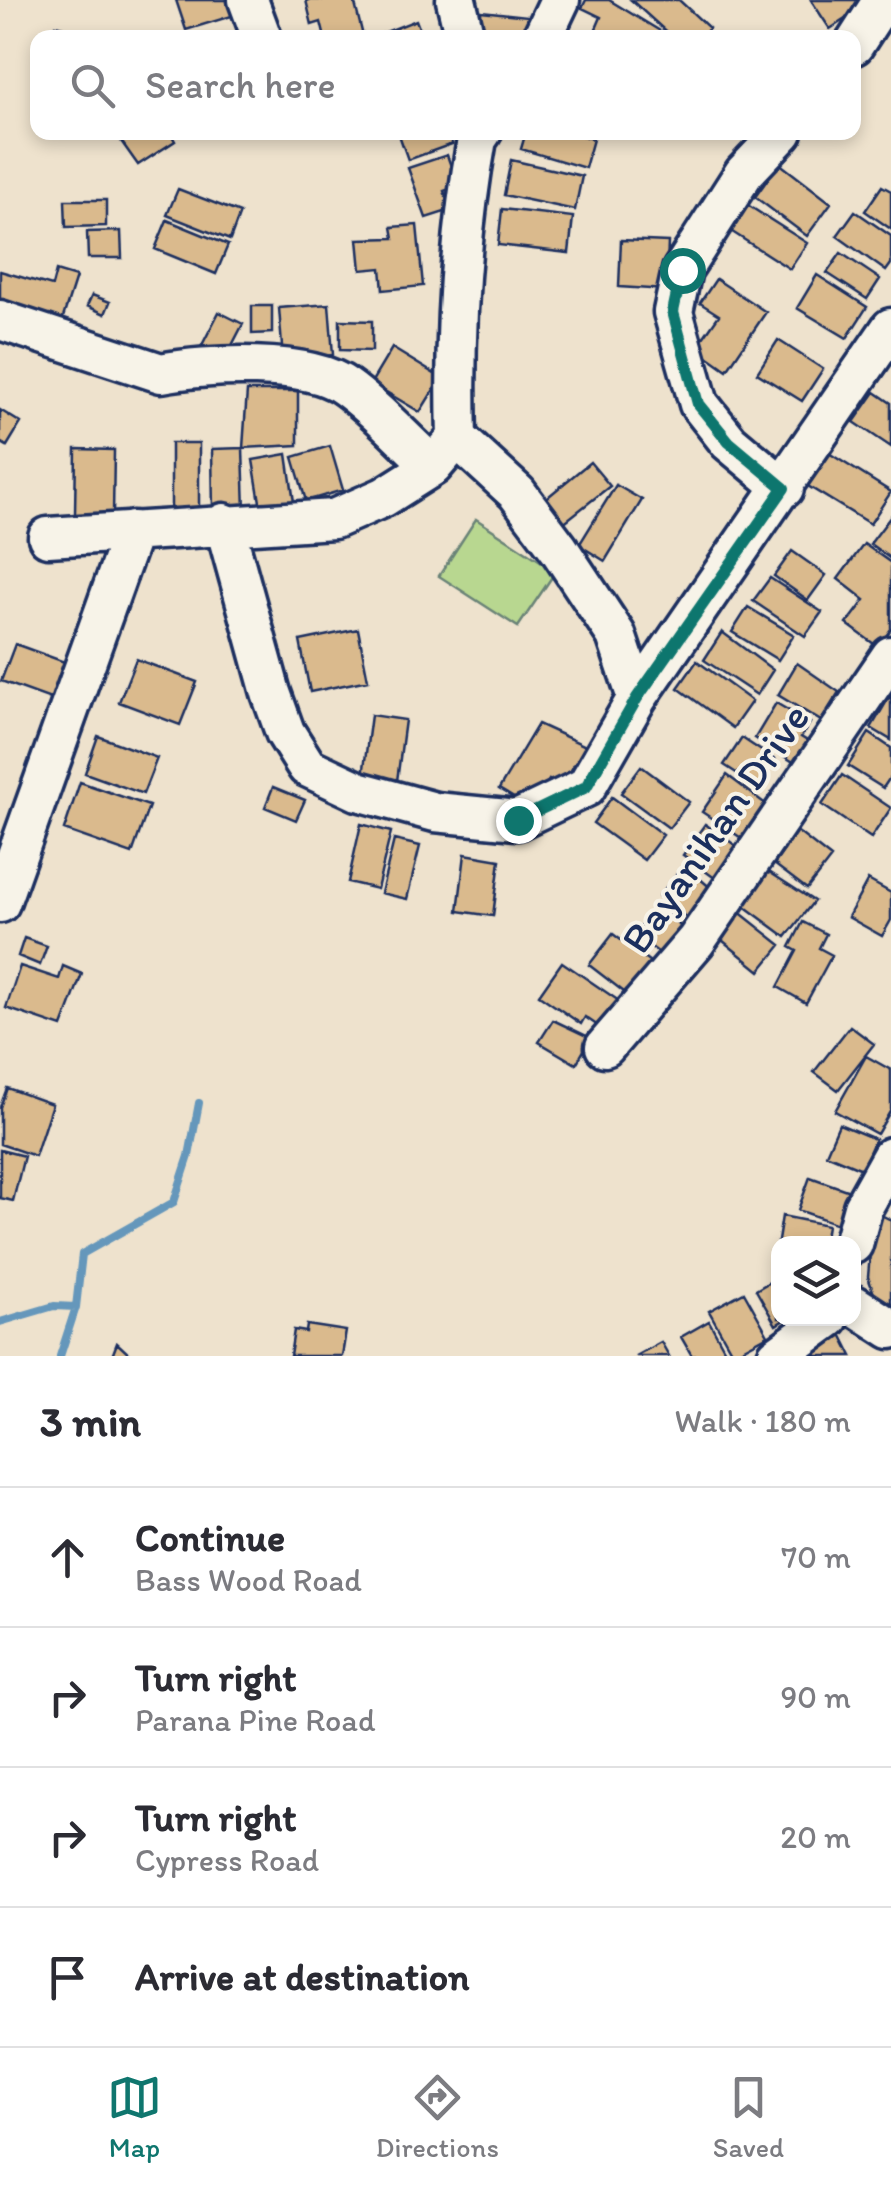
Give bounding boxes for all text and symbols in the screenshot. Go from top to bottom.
search box [30,30,861,140]
icon: search [65,58,120,113]
text: Search here [145,62,336,108]
route start [660,248,706,294]
street label: Bayanihan Drive [610,693,820,963]
route end [496,798,542,844]
map controls [771,1236,861,1326]
button: layers [771,1236,861,1326]
text: 3 min [40,1396,141,1447]
text: Walk · 180 m [674,1402,851,1440]
text: Continue [135,1515,285,1561]
icon: ahead [40,1530,95,1585]
text: 70 m [781,1538,851,1576]
text: Bass Wood Road [135,1561,362,1599]
text: Turn right [135,1655,297,1701]
icon: right [40,1670,95,1725]
text: 90 m [780,1678,851,1716]
text: Parana Pine Road [135,1701,376,1739]
text: Turn right [135,1795,297,1841]
icon: right [40,1810,95,1865]
text: 20 m [780,1818,851,1856]
text: Cypress Road [135,1841,319,1879]
icon: arrive [40,1950,95,2005]
text: Arrive at destination [135,1954,470,2000]
tab: Map [107,2070,162,2164]
tab: Directions [376,2070,499,2164]
tab: Saved [713,2070,784,2164]

